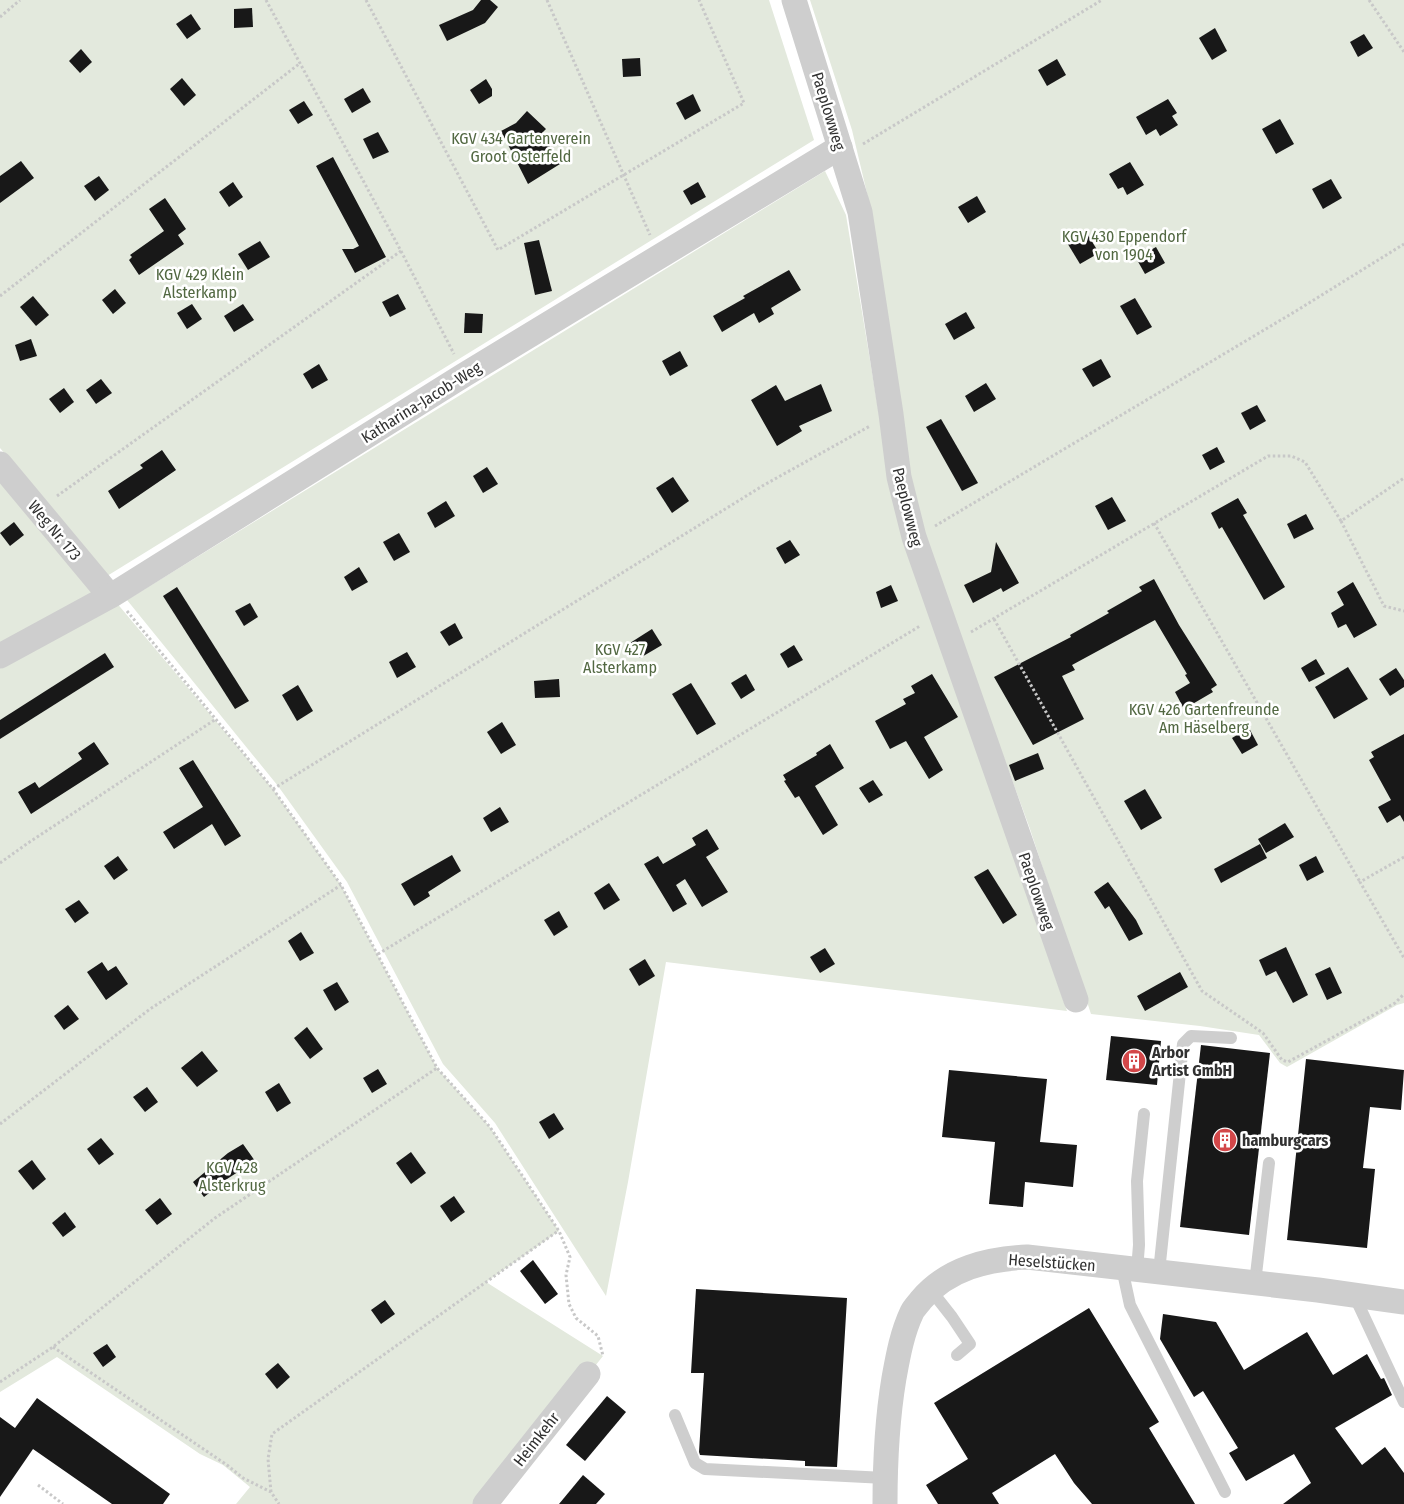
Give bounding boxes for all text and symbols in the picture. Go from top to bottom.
street label: Paeplowweg [808,70,850,153]
park label: KGV 434 Gartenverein Groot Osterfeld [451,129,591,166]
park label: KGV 430 Eppendorf von 1904 [1062,227,1187,264]
park label: KGV 429 Klein Alsterkamp [156,265,244,302]
street label: Katharina-Jacob-Weg [358,358,485,447]
street label: Paeplowweg [889,466,927,549]
street label: Weg Nr. 173 [24,497,85,564]
park label: KGV 427 Alsterkamp [583,640,657,677]
park label: KGV 426 Gartenfreunde Am Häselberg [1129,700,1279,737]
street label: Paeplowweg [1014,850,1059,933]
place label: Arbor Artist GmbH [1151,1043,1232,1080]
building icon: Arbor Artist GmbH [1121,1048,1147,1074]
building icon: hamburgcars [1212,1127,1238,1153]
place label: hamburgcars [1242,1131,1328,1150]
park label: KGV 428 Alsterkrug [199,1158,266,1195]
street label: Heselstücken [1008,1250,1096,1275]
street label: Heimkehr [509,1408,564,1470]

